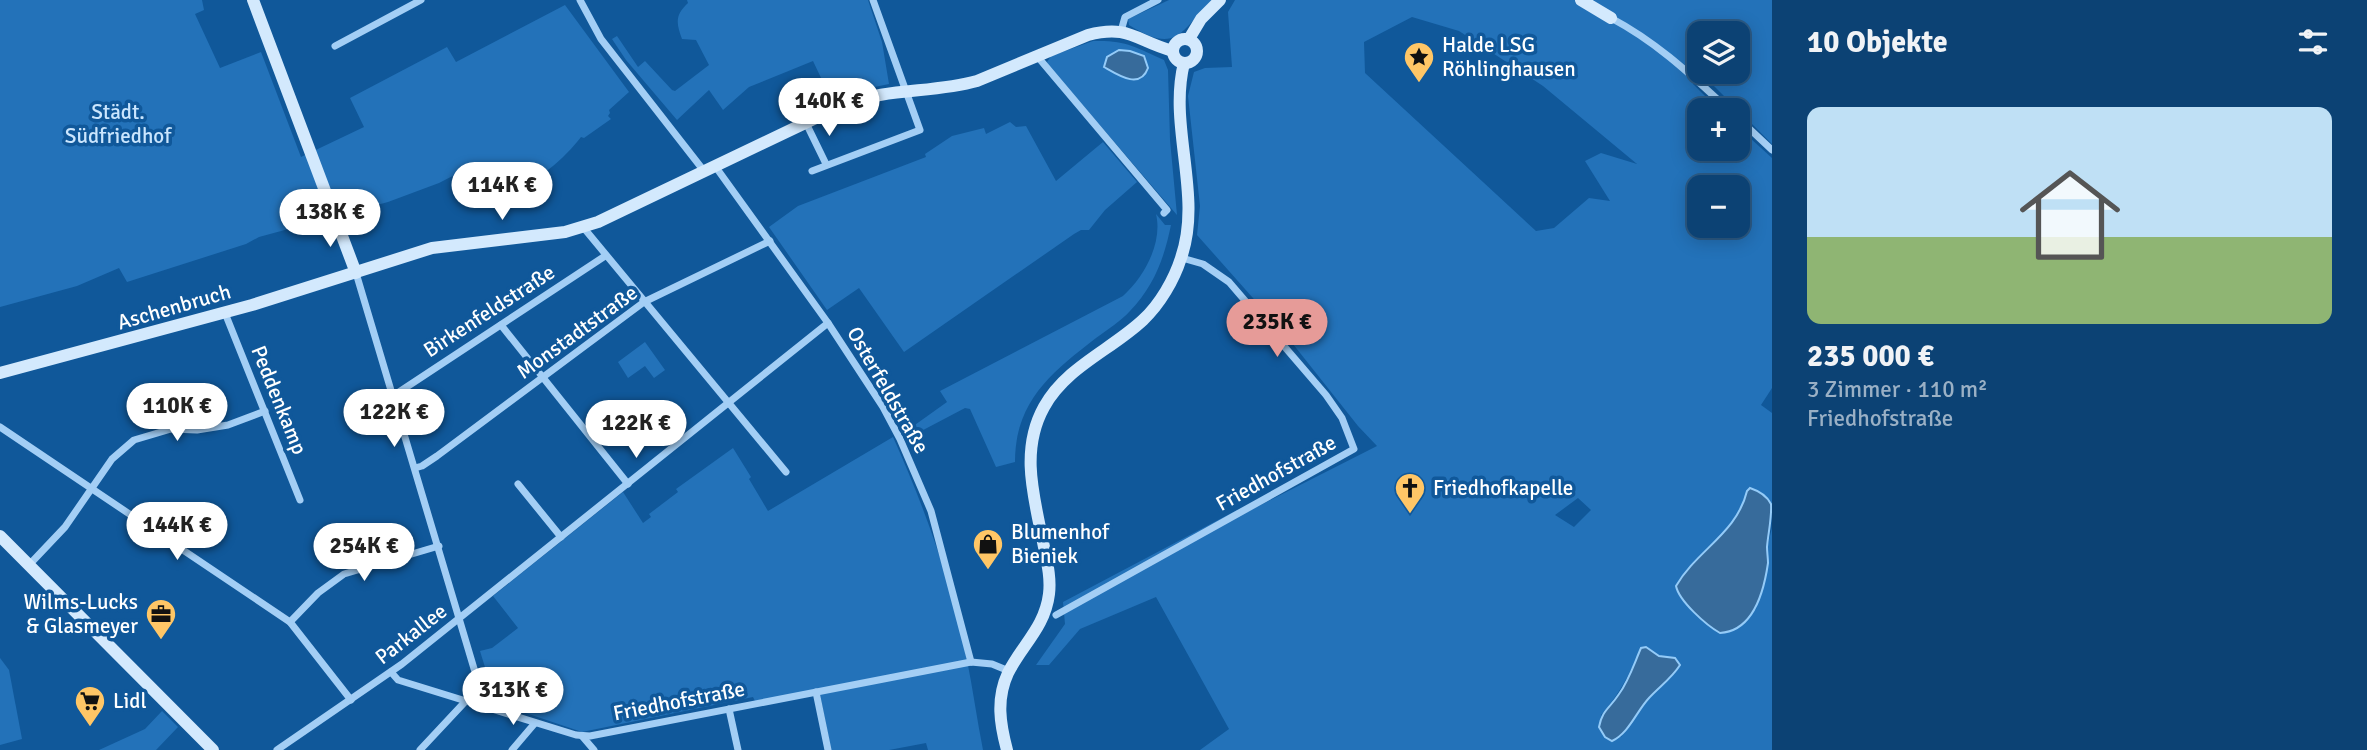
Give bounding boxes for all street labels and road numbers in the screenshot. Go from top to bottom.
street label: Birkenfeldstraße [419,259,559,363]
street label: Aschenbruch [114,278,234,336]
street label: Monstadtstraße [511,279,643,385]
street label: Osterfeldstraße [841,322,935,458]
street label: Peddenkamp [245,342,313,458]
street label: Friedhofstraße [1211,429,1341,517]
street label: Parkallee [370,598,452,670]
street label: Friedhofstraße [611,675,747,727]

